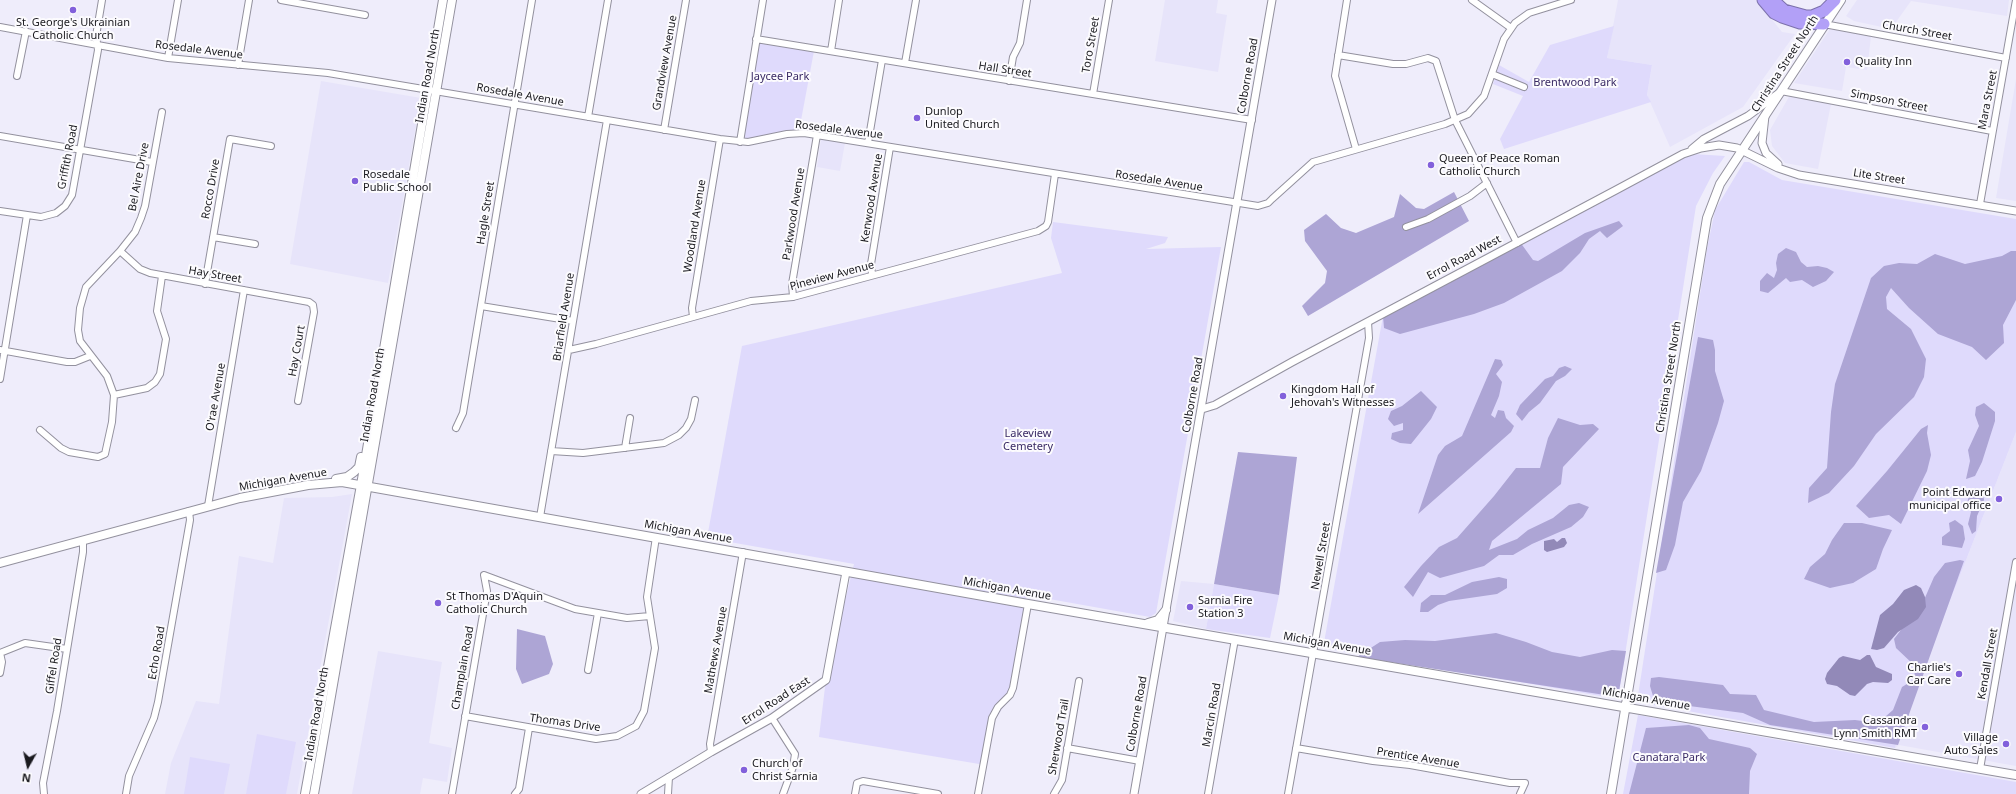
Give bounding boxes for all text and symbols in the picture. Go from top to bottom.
marker: St. George's Ukrainian Catholic Church [68,5,78,15]
street label: Christina Street North [1749,13,1821,115]
street label: Grandview Avenue [650,14,680,112]
place label: St. George's Ukrainian Catholic Church [16,16,130,42]
street label: Toro Street [1080,16,1102,74]
street label: Church Street [1881,18,1953,44]
street label: Indian Road North [413,28,443,124]
street label: Colborne Road [1235,37,1261,115]
street label: Rosedale Avenue [154,38,244,62]
place label: Quality Inn [1855,55,1912,69]
marker: Quality Inn [1842,57,1852,67]
street label: Hall Street [978,59,1032,81]
street label: Mara Street [1976,69,2000,131]
park label: Jaycee Park [751,70,809,84]
park label: Brentwood Park [1533,76,1617,90]
street label: Rosedale Avenue [475,81,565,109]
street label: Simpson Street [1849,87,1929,115]
place label: Dunlop United Church [925,105,999,131]
marker: Dunlop United Church [912,113,922,123]
street label: Rosedale Avenue [794,118,884,142]
street label: Griffith Road [55,123,81,191]
street label: Bel Aire Drive [126,142,152,212]
place label: Queen of Peace Roman Catholic Church [1439,152,1560,178]
street label: Kenwood Avenue [858,153,886,243]
street label: Rocco Drive [199,158,223,220]
marker: Queen of Peace Roman Catholic Church [1426,160,1436,170]
street label: Lite Street [1852,166,1906,188]
street label: Parkwood Avenue [780,167,808,261]
place label: Rosedale Public School [363,168,431,194]
street label: Rosedale Avenue [1114,168,1204,194]
marker: Rosedale Public School [350,176,360,186]
street label: Woodland Avenue [681,178,709,274]
street label: Hagle Street [474,181,498,245]
street label: Errol Road West [1425,233,1503,283]
street label: Pineview Avenue [788,258,876,294]
street label: Hay Street [188,264,242,286]
street label: Briarfield Avenue [551,272,577,362]
street label: Christina Street North [1654,320,1684,434]
street label: Hay Court [286,324,308,378]
street label: Indian Road North [358,347,388,443]
street label: Colborne Road [1180,356,1206,434]
street label: O'rae Avenue [204,362,228,432]
place label: Kingdom Hall of Jehovah's Witnesses [1291,383,1394,409]
marker: Kingdom Hall of Jehovah's Witnesses [1278,391,1288,401]
park label: Lakeview Cemetery [1003,427,1053,453]
street label: Michigan Avenue [238,466,328,494]
place label: Point Edward municipal office [1909,486,1991,512]
marker: Point Edward municipal office [1994,494,2004,504]
street label: Michigan Avenue [643,518,733,546]
street label: Newell Street [1309,521,1333,591]
street label: Michigan Avenue [962,575,1052,603]
place label: St Thomas D'Aquin Catholic Church [446,590,543,616]
place label: Sarnia Fire Station 3 [1198,594,1252,620]
marker: St Thomas D'Aquin Catholic Church [433,598,443,608]
marker: Sarnia Fire Station 3 [1185,602,1195,612]
street label: Mathews Avenue [702,605,730,695]
street label: Echo Road [146,625,168,681]
street label: Champlain Road [449,625,477,711]
street label: Kendall Street [1975,627,2001,701]
street label: Michigan Avenue [1282,630,1372,658]
street label: Giffel Road [43,637,65,695]
place label: Charlie's Car Care [1907,661,1951,687]
street label: Indian Road North [302,666,332,762]
marker: Charlie's Car Care [1954,669,1964,679]
street label: Errol Road East [740,674,812,728]
street label: Colborne Road [1124,675,1150,753]
street label: Marcin Road [1200,682,1224,748]
street label: Michigan Avenue [1601,685,1691,713]
street label: Sherwood Trail [1046,698,1072,776]
street label: Thomas Drive [529,711,601,735]
place label: Cassandra Lynn Smith RMT [1833,714,1917,740]
marker: Cassandra Lynn Smith RMT [1920,722,1930,732]
place label: Village Auto Sales [1944,731,1998,757]
marker: Village Auto Sales [2001,739,2011,749]
street label: Prentice Avenue [1376,745,1460,771]
north arrow [8,746,48,786]
park label: Canatara Park [1633,751,1705,765]
place label: Church of Christ Sarnia [752,757,818,783]
marker: Church of Christ Sarnia [739,765,749,775]
text: N [21,770,32,786]

